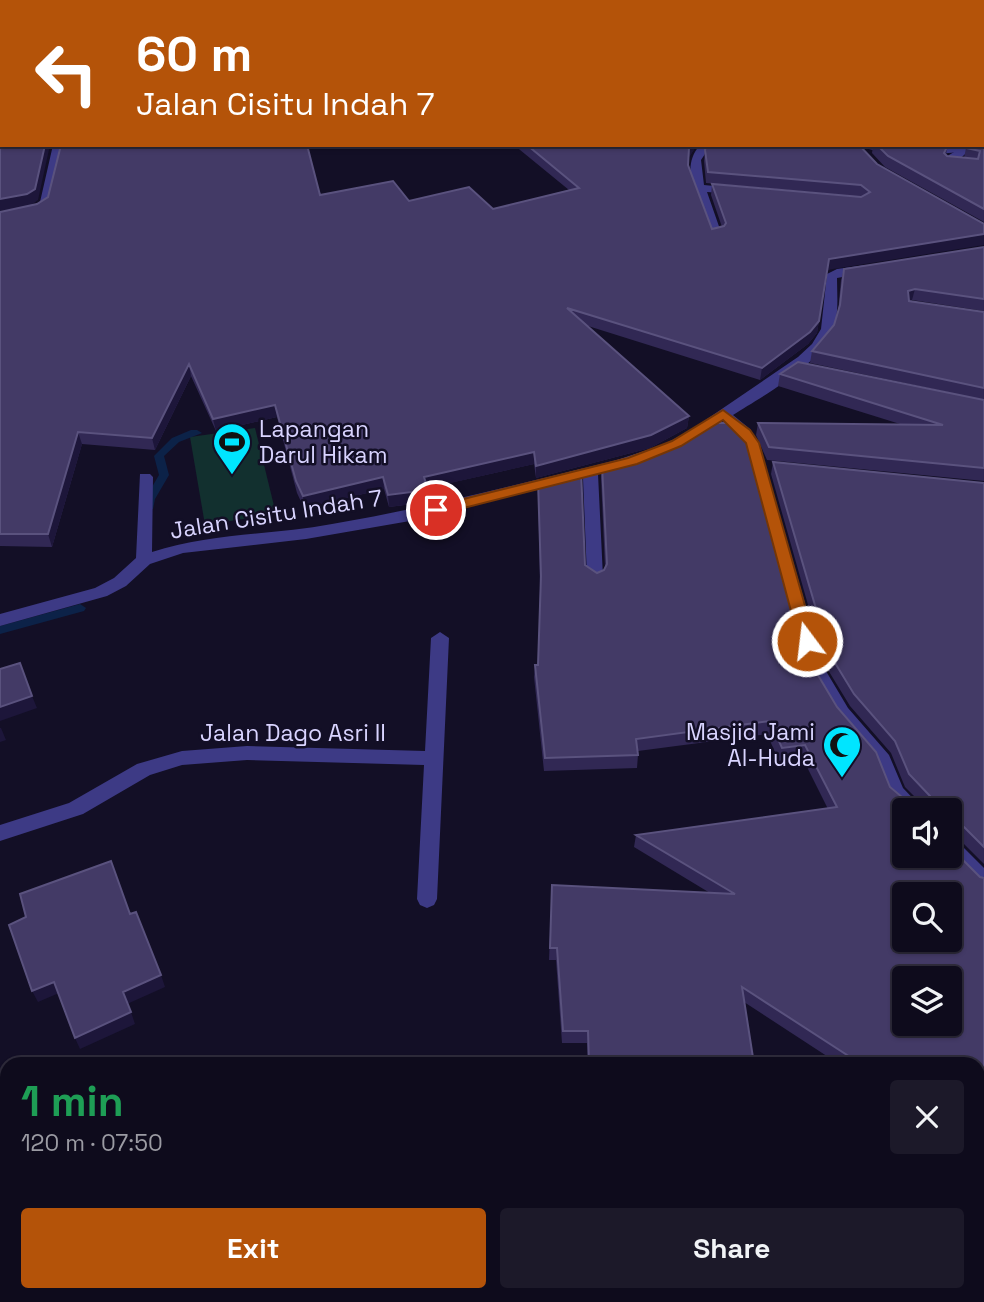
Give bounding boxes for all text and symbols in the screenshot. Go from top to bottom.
text: 60 m [136,23,252,85]
icon: left [21,28,112,119]
text: Jalan Cisitu Indah 7 [136,84,435,124]
place label: Lapangan Darul Hikam [259,414,388,470]
sports icon: Lapangan Darul Hikam [211,421,253,476]
pin [406,480,466,540]
street label: Jalan Cisitu Indah 7 [168,482,384,546]
icon: arrive [417,491,455,529]
position arrow [770,604,844,678]
place label: Masjid Jami Al-Huda [686,717,815,773]
street label: Jalan Dago Asri II [200,718,386,748]
mosque icon: Masjid Jami Al-Huda [821,724,863,779]
map controls [892,798,962,1036]
button: sound [892,798,962,868]
button: search [892,882,962,952]
button: layers [892,966,962,1036]
text: 1 min [21,1075,124,1128]
button: close [890,1080,964,1154]
text: 120 m · 07:50 [21,1128,163,1158]
button: Exit [21,1208,486,1288]
button: Share [500,1208,964,1288]

